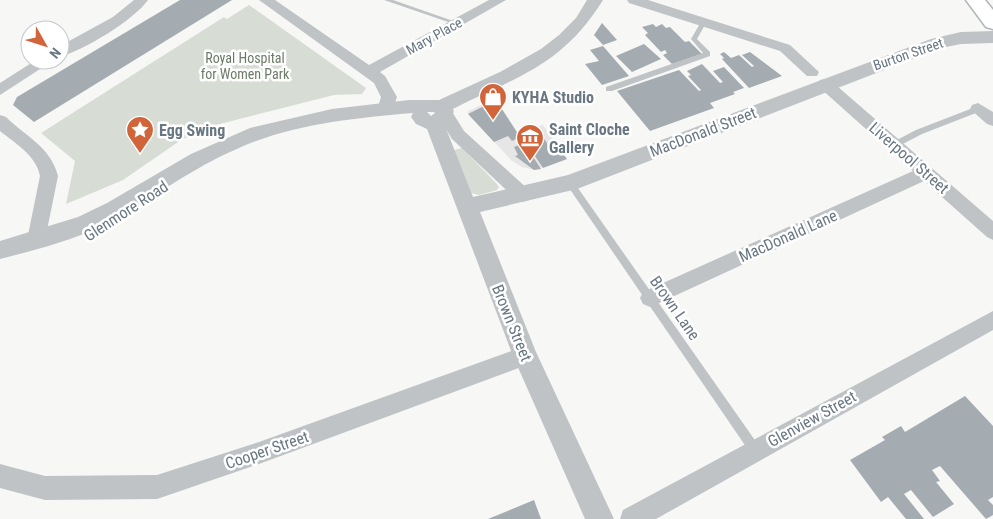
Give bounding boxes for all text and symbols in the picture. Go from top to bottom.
street label: Mary Place [403,14,465,58]
north arrow [20,20,70,70]
street label: Burton Street [871,35,945,73]
text: N [46,45,64,62]
park label: Royal Hospital for Women Park [201,50,290,82]
shop icon: KYHA Studio [478,82,508,121]
place label: KYHA Studio [512,88,594,107]
street label: MacDonald Street [647,103,759,161]
place icon: Egg Swing [125,115,155,154]
street label: Liverpool Street [865,118,953,198]
place label: Saint Cloche Gallery [549,120,630,157]
place label: Egg Swing [159,121,225,140]
museum icon: Saint Cloche Gallery [515,123,545,162]
street label: Glenmore Road [80,177,172,245]
street label: MacDonald Lane [736,206,840,266]
street label: Brown Lane [646,272,704,344]
street label: Brown Street [488,282,536,364]
street label: Glenview Street [765,387,860,451]
street label: Cooper Street [223,427,311,473]

